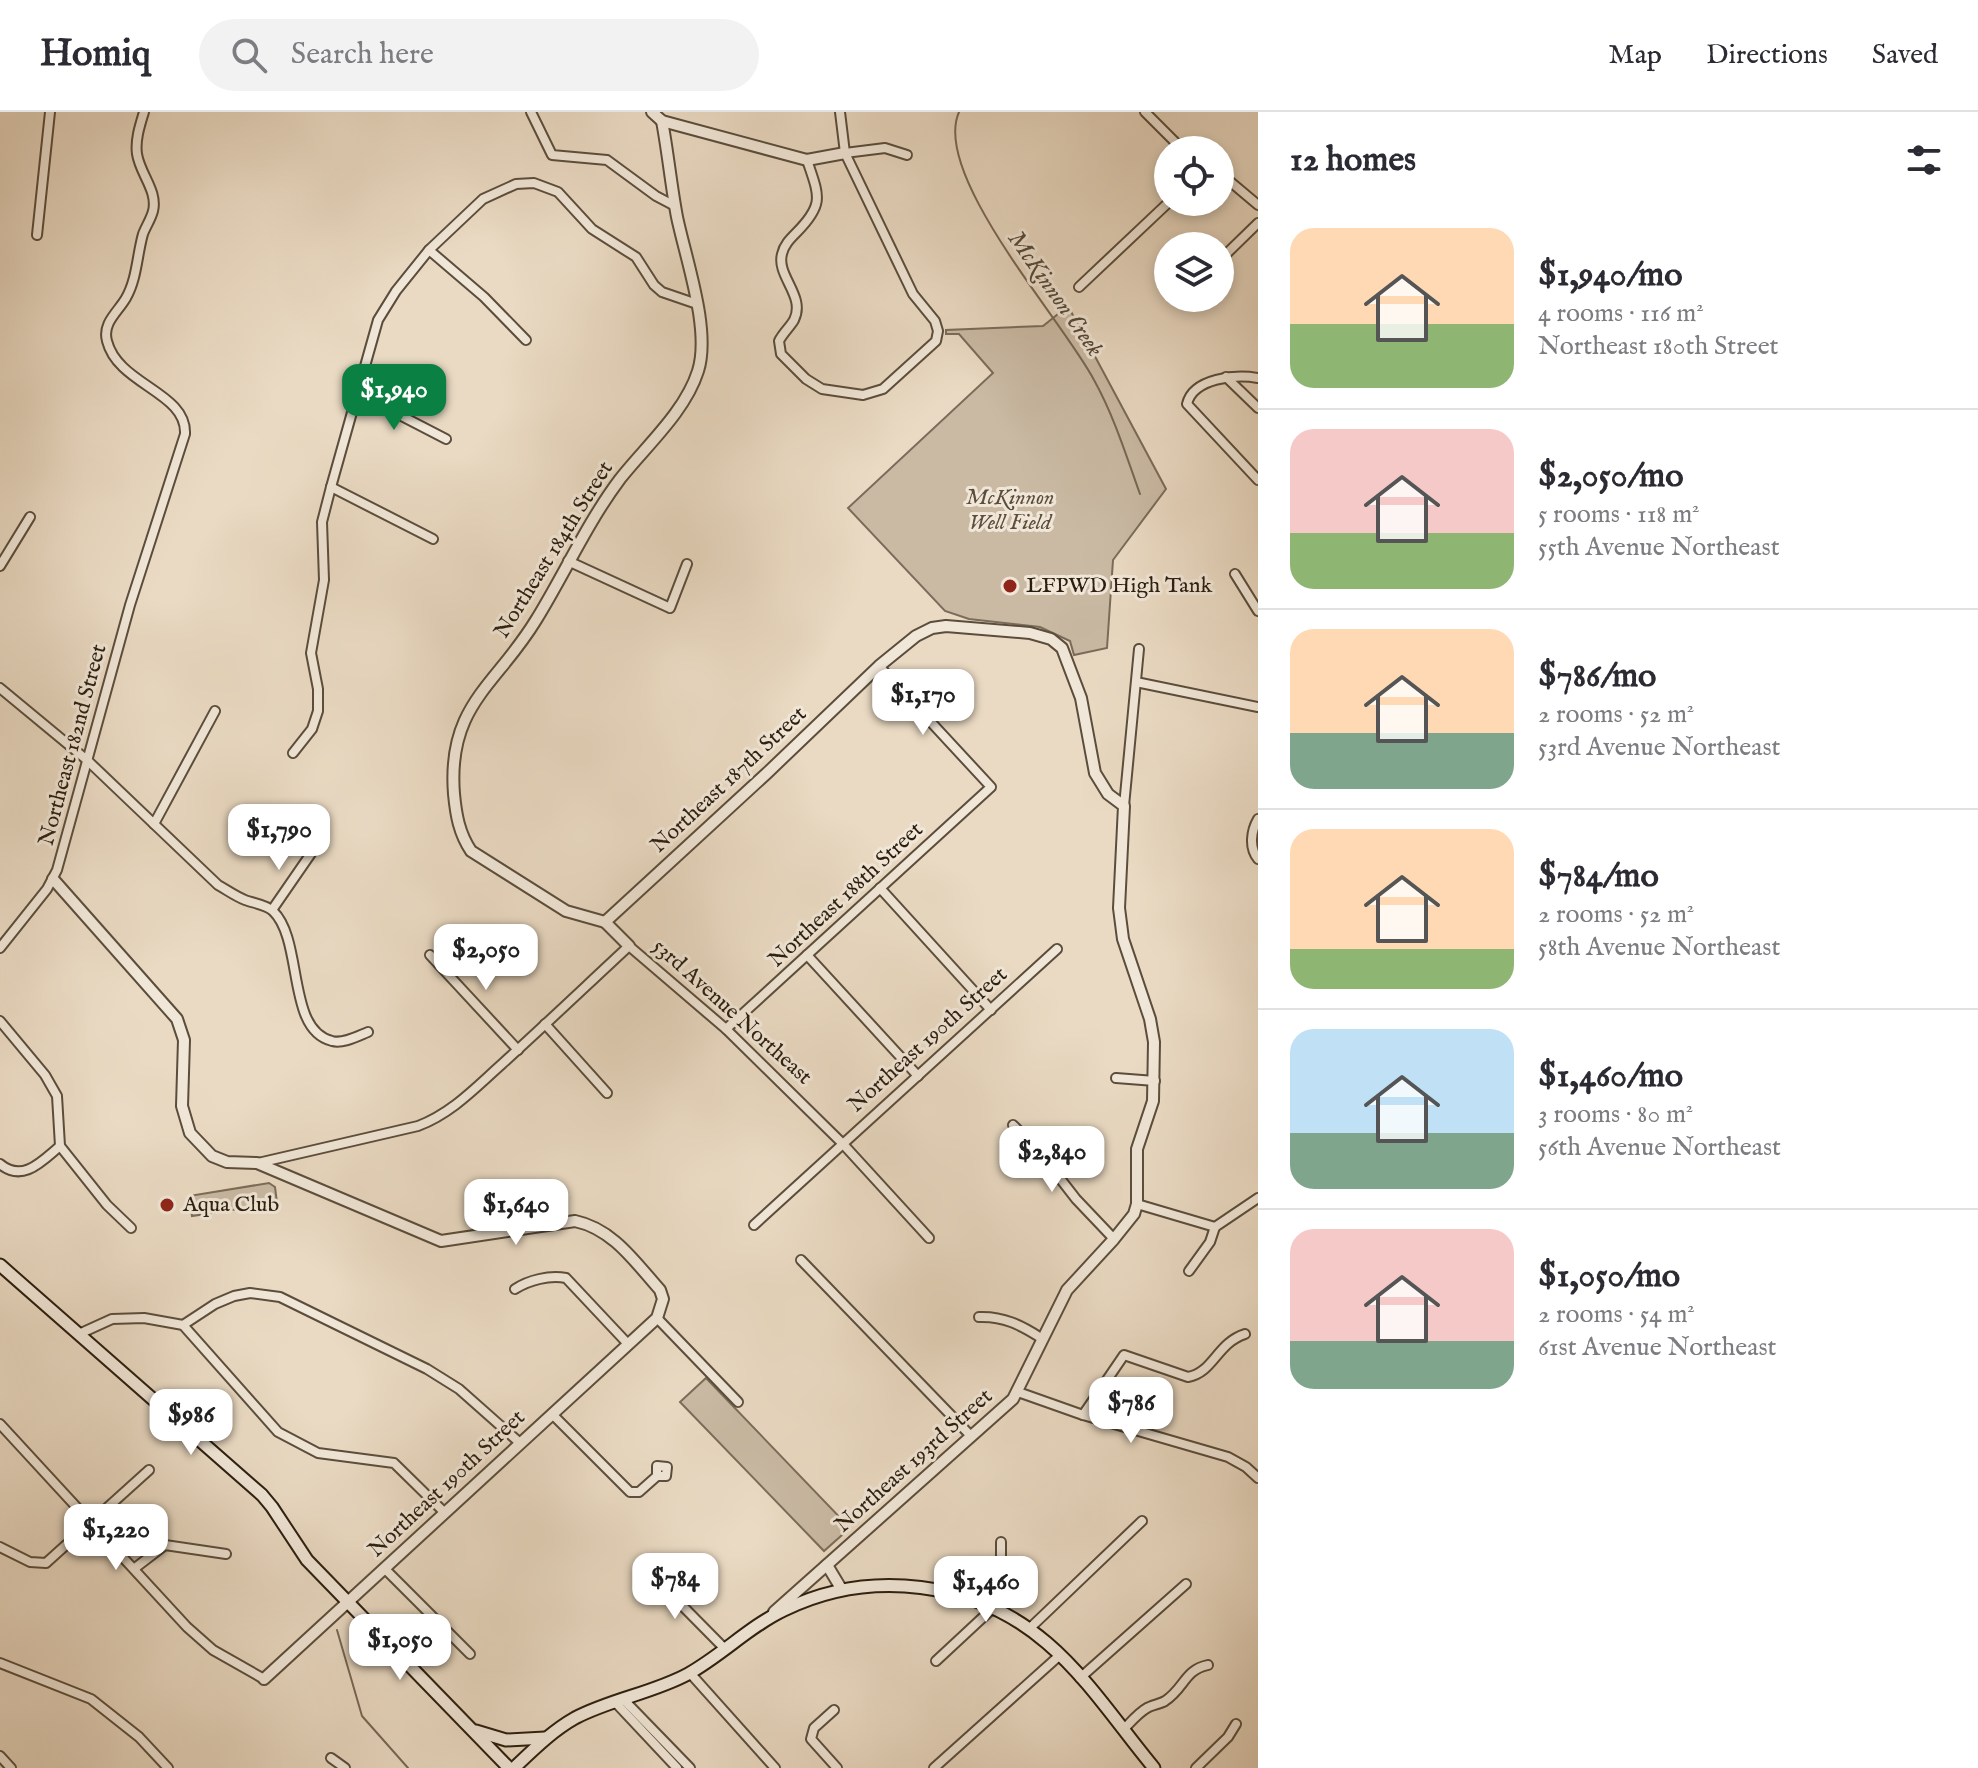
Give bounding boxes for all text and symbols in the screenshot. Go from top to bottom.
search box [199,19,759,91]
text: Homiq [40,31,151,79]
icon: search [227,33,271,77]
text: Search here [291,36,434,74]
text: Map [1608,38,1662,73]
text: Directions [1706,38,1828,73]
text: Saved [1872,38,1938,73]
map controls [1154,136,1234,312]
button: locate [1154,136,1234,216]
icon: filters [1902,138,1946,182]
text: 12 homes [1290,139,1416,182]
water label: McKinnon Creek [1000,225,1110,363]
button: layers [1154,232,1234,312]
text: $1,940/mo [1538,254,1683,297]
icon: home [1354,260,1450,356]
text: 4 rooms · 116 m² [1538,297,1704,330]
text: Northeast 180th Street [1538,330,1779,363]
pin: $1,940 [329,364,459,432]
text: $1,940 [360,373,428,406]
text: $2,050/mo [1538,455,1683,498]
street label: Northeast 184th Street [488,456,620,644]
icon: home [1354,461,1450,557]
park label: McKinnon Well Field [966,484,1054,537]
text: 5 rooms · 118 m² [1538,498,1700,531]
text: 55th Avenue Northeast [1538,531,1780,564]
place label: LFPWD High Tank [1026,572,1212,600]
marker: LFPWD High Tank [1001,577,1019,595]
street label: Northeast 182nd Street [33,641,113,849]
text: $786/mo [1538,655,1656,698]
icon: home [1354,661,1450,757]
pin: $1,170 [858,669,988,737]
text: $1,170 [890,678,956,711]
text: 2 rooms · 52 m² [1538,698,1694,731]
street label: Northeast 187th Street [645,700,813,859]
text: 53rd Avenue Northeast [1538,731,1781,764]
pin: $1,790 [214,804,344,872]
text: $1,790 [246,813,312,846]
street label: Northeast 188th Street [763,816,930,974]
text: $784/mo [1538,855,1659,898]
icon: home [1354,861,1450,957]
text: 2 rooms · 52 m² [1538,898,1694,931]
pin: $2,050 [421,924,551,992]
text: 58th Avenue Northeast [1538,931,1780,964]
text: $2,050 [452,933,520,966]
street label: 53rd Avenue Northeast [646,933,818,1091]
street label: Northeast 190th Street [843,961,1014,1119]
text: $1,460/mo [1538,1055,1683,1098]
icon: home [1354,1061,1450,1157]
text: 3 rooms · 80 m² [1538,1098,1693,1131]
pin: $2,840 [987,1126,1117,1194]
text: 56th Avenue Northeast [1538,1131,1781,1164]
text: $2,840 [1017,1135,1087,1168]
pin: $1,640 [451,1179,581,1247]
text: $1,640 [482,1188,550,1221]
place label: Aqua Club [182,1191,280,1219]
marker: Aqua Club [158,1196,176,1214]
text: $1,050/mo [1538,1255,1680,1298]
icon: home [1354,1261,1450,1357]
text: 2 rooms · 54 m² [1538,1298,1695,1331]
text: 61st Avenue Northeast [1538,1331,1777,1364]
pin: $786 [1084,1377,1178,1445]
street label: Northeast 193rd Street [829,1383,999,1539]
text: $786 [1107,1386,1155,1419]
pin: $986 [144,1389,238,1457]
text: $986 [168,1398,214,1431]
street label: Northeast 190th Street [363,1404,532,1564]
pin: $1,220 [51,1504,181,1572]
text: $1,220 [82,1513,150,1546]
pin: $784 [628,1553,722,1621]
pin: $1,460 [921,1556,1051,1624]
text: $784 [650,1562,700,1595]
text: $1,460 [952,1565,1020,1598]
pin: $1,050 [335,1614,465,1682]
text: $1,050 [367,1623,433,1656]

